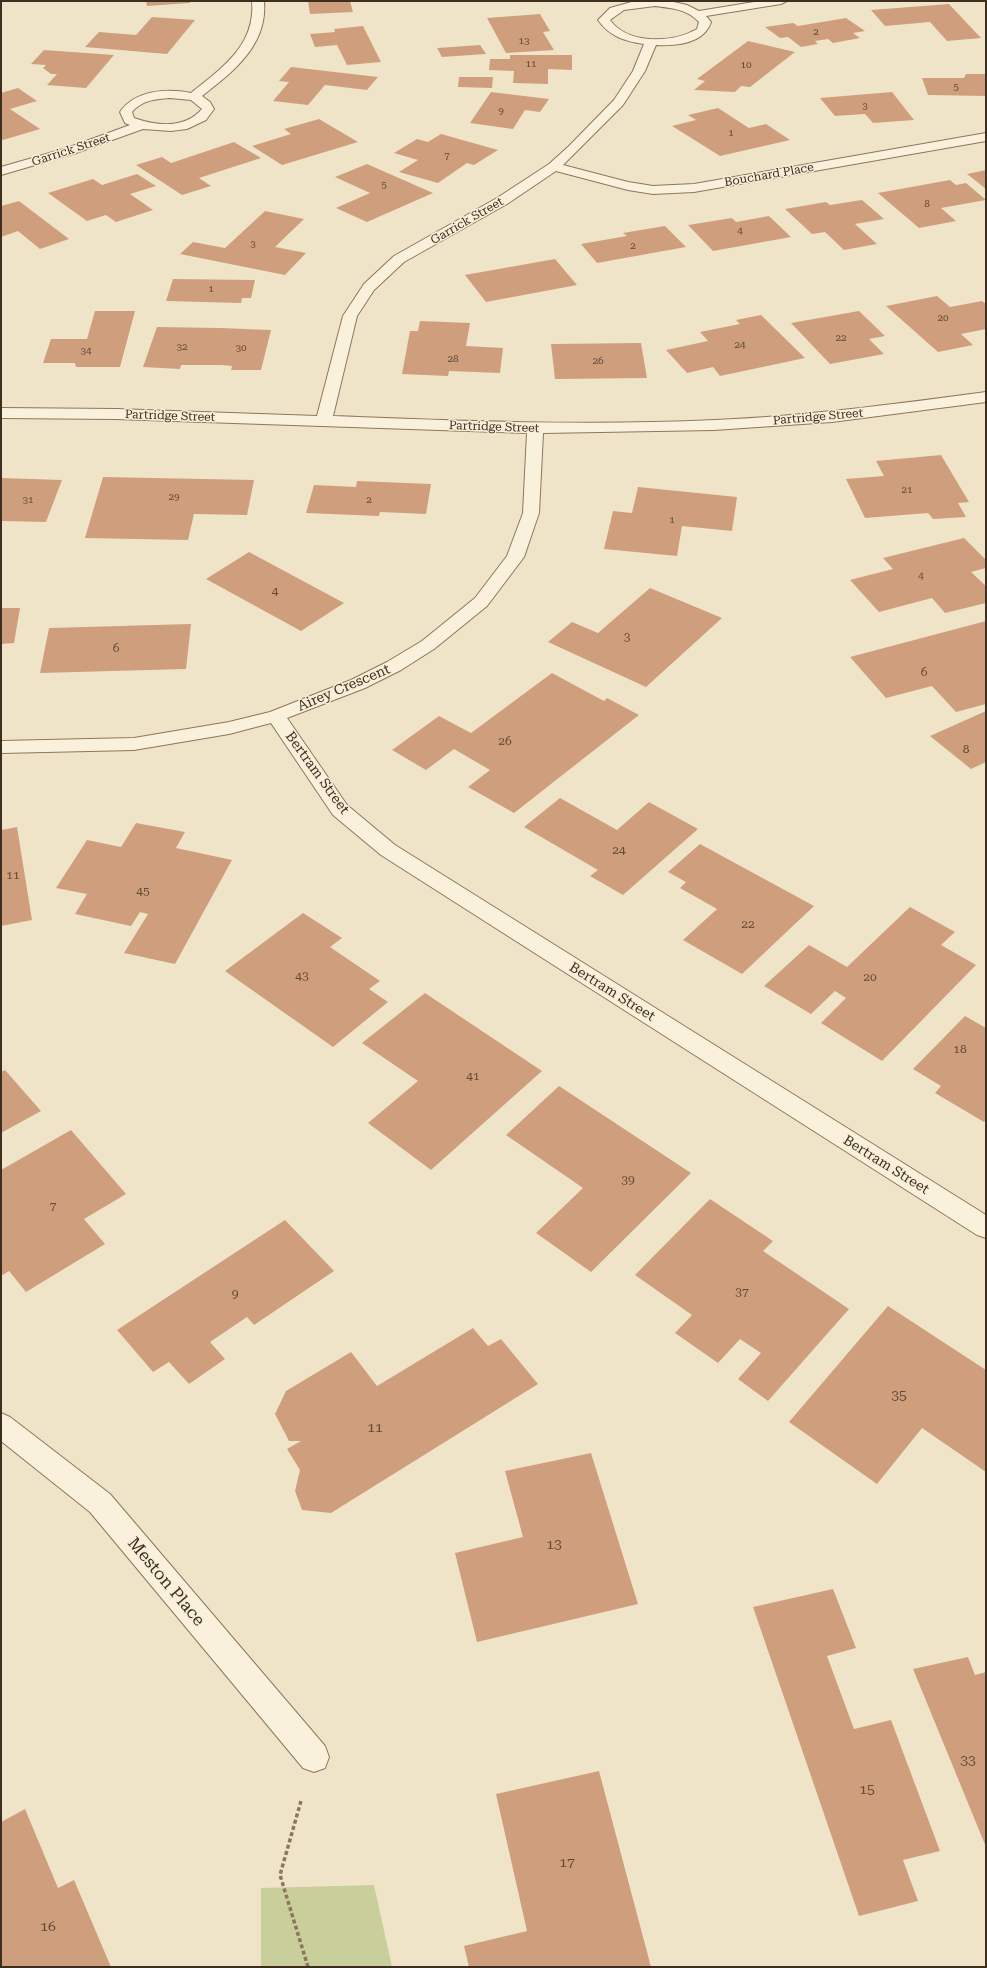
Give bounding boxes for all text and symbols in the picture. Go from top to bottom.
house number: 2 [813,26,819,38]
house number: 13 [518,35,530,47]
house number: 11 [525,58,537,70]
house number: 10 [740,59,752,71]
house number: 5 [953,81,959,93]
house number: 3 [862,100,868,112]
house number: 9 [498,105,504,117]
house number: 1 [728,127,734,139]
street label: Garrick Street [30,131,112,169]
house number: 7 [444,150,450,162]
street label: Bouchard Place [723,160,815,190]
house number: 5 [381,179,387,191]
street label: Garrick Street [428,194,506,248]
house number: 8 [924,198,930,210]
house number: 4 [737,225,743,237]
house number: 3 [250,238,256,250]
house number: 2 [630,240,636,252]
house number: 1 [208,283,214,295]
house number: 20 [937,312,949,324]
house number: 22 [835,332,847,344]
house number: 24 [734,339,746,351]
house number: 32 [176,341,188,353]
house number: 30 [235,342,247,354]
house number: 34 [80,345,92,357]
house number: 28 [447,353,459,365]
house number: 26 [592,355,604,367]
street label: Partridge Street [772,406,864,428]
street label: Partridge Street [125,407,215,425]
street label: Partridge Street [449,418,539,436]
house number: 21 [901,484,913,496]
house number: 29 [168,491,180,503]
house number: 31 [22,494,34,506]
house number: 2 [366,494,372,506]
house number: 1 [669,514,675,526]
house number: 4 [918,570,924,582]
house number: 4 [272,584,278,598]
house number: 3 [624,630,630,644]
house number: 6 [113,641,119,655]
street label: Airey Crescent [295,661,393,715]
house number: 6 [921,665,927,679]
street label: Bertram Street [281,728,353,818]
house number: 26 [498,734,512,748]
house number: 8 [963,742,969,756]
house number: 24 [612,843,626,857]
house number: 11 [6,868,20,882]
house number: 45 [136,884,150,898]
house number: 22 [741,917,755,931]
street label: Bertram Street [566,959,658,1025]
house number: 43 [295,969,309,983]
house number: 20 [863,970,877,984]
house number: 18 [953,1042,967,1056]
house number: 41 [466,1069,480,1083]
street label: Bertram Street [840,1132,932,1198]
house number: 39 [621,1173,635,1187]
house number: 7 [50,1199,56,1213]
house number: 37 [735,1285,749,1299]
house number: 9 [232,1287,238,1301]
house number: 35 [891,1388,907,1404]
house number: 11 [367,1420,383,1436]
street label: Meston Place [123,1534,209,1630]
house number: 13 [546,1537,562,1553]
house number: 33 [960,1753,976,1769]
house number: 15 [859,1782,875,1798]
house number: 17 [559,1855,575,1871]
house number: 16 [40,1919,56,1935]

